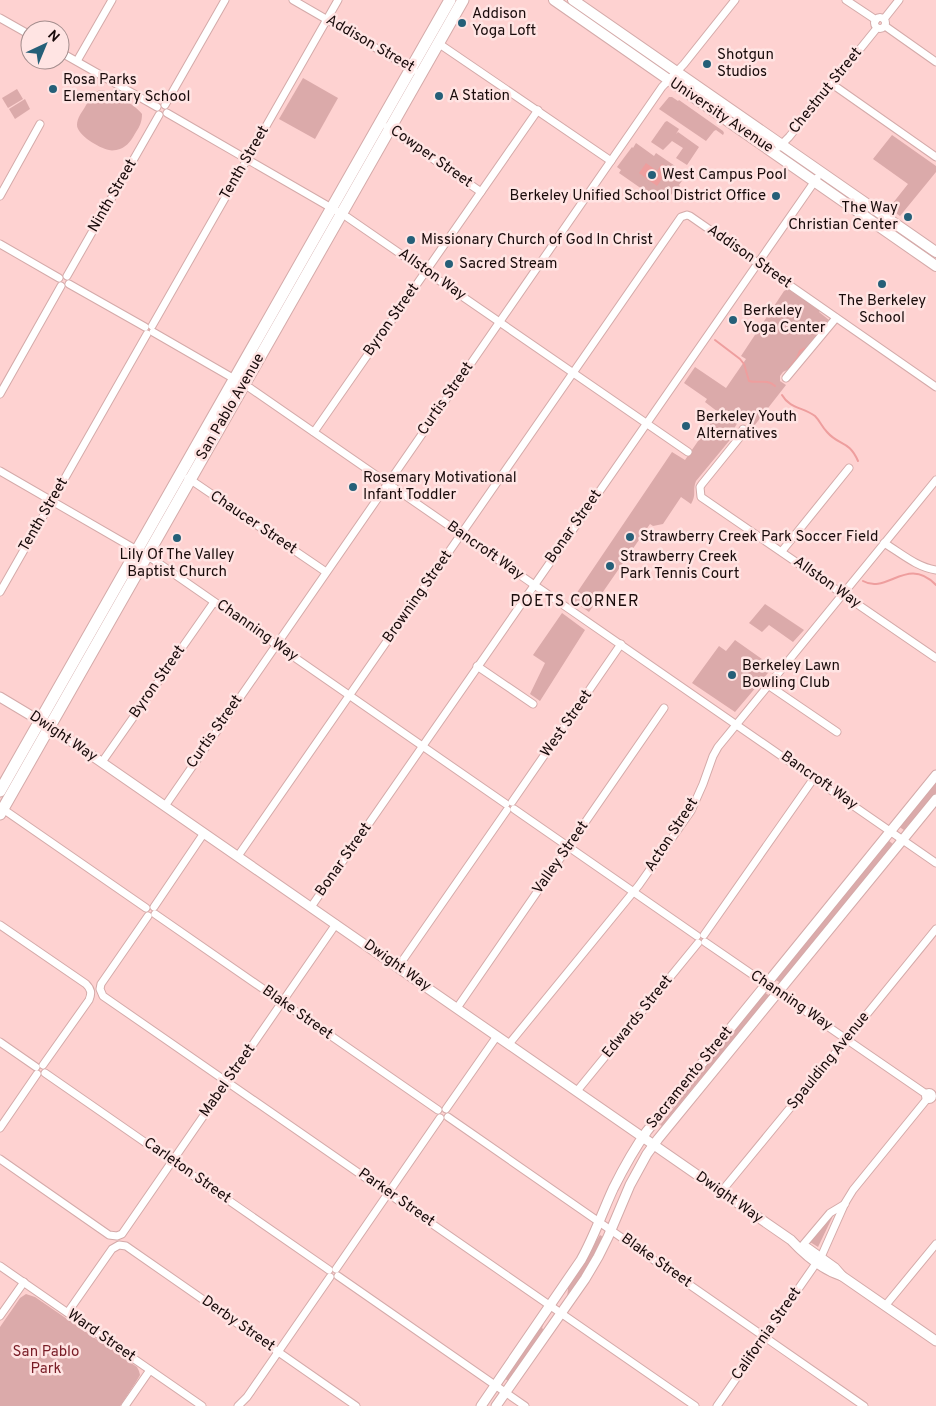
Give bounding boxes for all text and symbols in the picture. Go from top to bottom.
place label: Addison Yoga Loft [472,5,536,41]
street label: Addison Street [322,11,418,77]
marker: Addison Yoga Loft [456,17,468,29]
north arrow [20,20,70,70]
text: N [43,27,63,46]
street label: Chestnut Street [785,44,867,138]
place label: Shotgun Studios [717,46,774,82]
marker: Shotgun Studios [701,58,713,70]
place label: Rosa Parks Elementary School [63,71,190,107]
street label: University Avenue [665,74,777,158]
marker: Rosa Parks Elementary School [47,83,59,95]
place label: A Station [449,87,510,106]
marker: A Station [433,90,445,102]
street label: Cowper Street [386,122,476,192]
street label: Tenth Street [216,123,274,203]
street label: Ninth Street [84,156,142,236]
place label: West Campus Pool [662,166,787,185]
marker: West Campus Pool [646,169,658,181]
place label: Berkeley Unified School District Office [510,187,766,206]
marker: Berkeley Unified School District Office [770,190,782,202]
place label: The Way Christian Center [788,199,898,235]
marker: The Way Christian Center [902,211,914,223]
street label: Addison Street [703,221,795,293]
place label: Missionary Church of God In Christ [421,231,653,250]
marker: Missionary Church of God In Christ [405,234,417,246]
street label: Allston Way [394,245,470,305]
place label: Sacred Stream [459,255,558,274]
marker: Sacred Stream [443,258,455,270]
marker: The Berkeley School [876,278,888,290]
street label: Byron Street [360,280,424,360]
place label: The Berkeley School [838,292,926,328]
place label: Berkeley Yoga Center [743,302,826,338]
marker: Berkeley Yoga Center [727,314,739,326]
street label: San Pablo Avenue [193,350,269,464]
street label: Curtis Street [414,359,478,439]
place label: Berkeley Youth Alternatives [696,408,797,444]
marker: Berkeley Youth Alternatives [680,420,692,432]
place label: Rosemary Motivational Infant Toddler [363,469,517,505]
street label: Tenth Street [15,475,73,555]
marker: Rosemary Motivational Infant Toddler [347,481,359,493]
street label: Chaucer Street [206,487,300,559]
street label: Bonar Street [542,487,606,567]
street label: Bancroft Way [443,517,527,585]
place label: Strawberry Creek Park Soccer Field [640,528,878,547]
marker: Strawberry Creek Park Soccer Field [624,531,636,543]
marker: Lily Of The Valley Baptist Church [171,532,183,544]
place label: Lily Of The Valley Baptist Church [119,546,235,582]
street label: Browning Street [379,547,457,647]
place label: Strawberry Creek Park Tennis Court [620,548,739,584]
street label: Allston Way [789,553,865,613]
marker: Strawberry Creek Park Tennis Court [604,560,616,572]
district label: POETS CORNER [510,592,640,612]
street label: Channing Way [212,596,302,666]
street label: Byron Street [126,642,190,722]
place label: Berkeley Lawn Bowling Club [742,657,840,693]
marker: Berkeley Lawn Bowling Club [726,669,738,681]
street label: West Street [537,687,597,761]
street label: Curtis Street [183,692,247,772]
street label: Dwight Way [25,707,101,767]
street label: Bancroft Way [777,747,861,815]
street label: Acton Street [641,794,703,876]
street label: Valley Street [529,818,593,898]
street label: Bonar Street [312,820,376,900]
street label: Dwight Way [360,936,435,996]
street label: Channing Way [746,966,836,1036]
street label: Edwards Street [599,972,677,1062]
street label: Blake Street [258,982,336,1044]
street label: Spaulding Avenue [784,1008,874,1114]
street label: Sacramento Street [643,1023,737,1133]
street label: Mabel Street [196,1041,260,1121]
street label: Carleton Street [140,1134,234,1208]
street label: Parker Street [354,1165,438,1231]
street label: Dwight Way [692,1168,767,1228]
street label: Blake Street [617,1230,695,1292]
street label: California Street [728,1284,806,1384]
street label: Derby Street [198,1292,278,1356]
street label: Ward Street [63,1306,139,1366]
park label: San Pablo Park [13,1343,79,1379]

